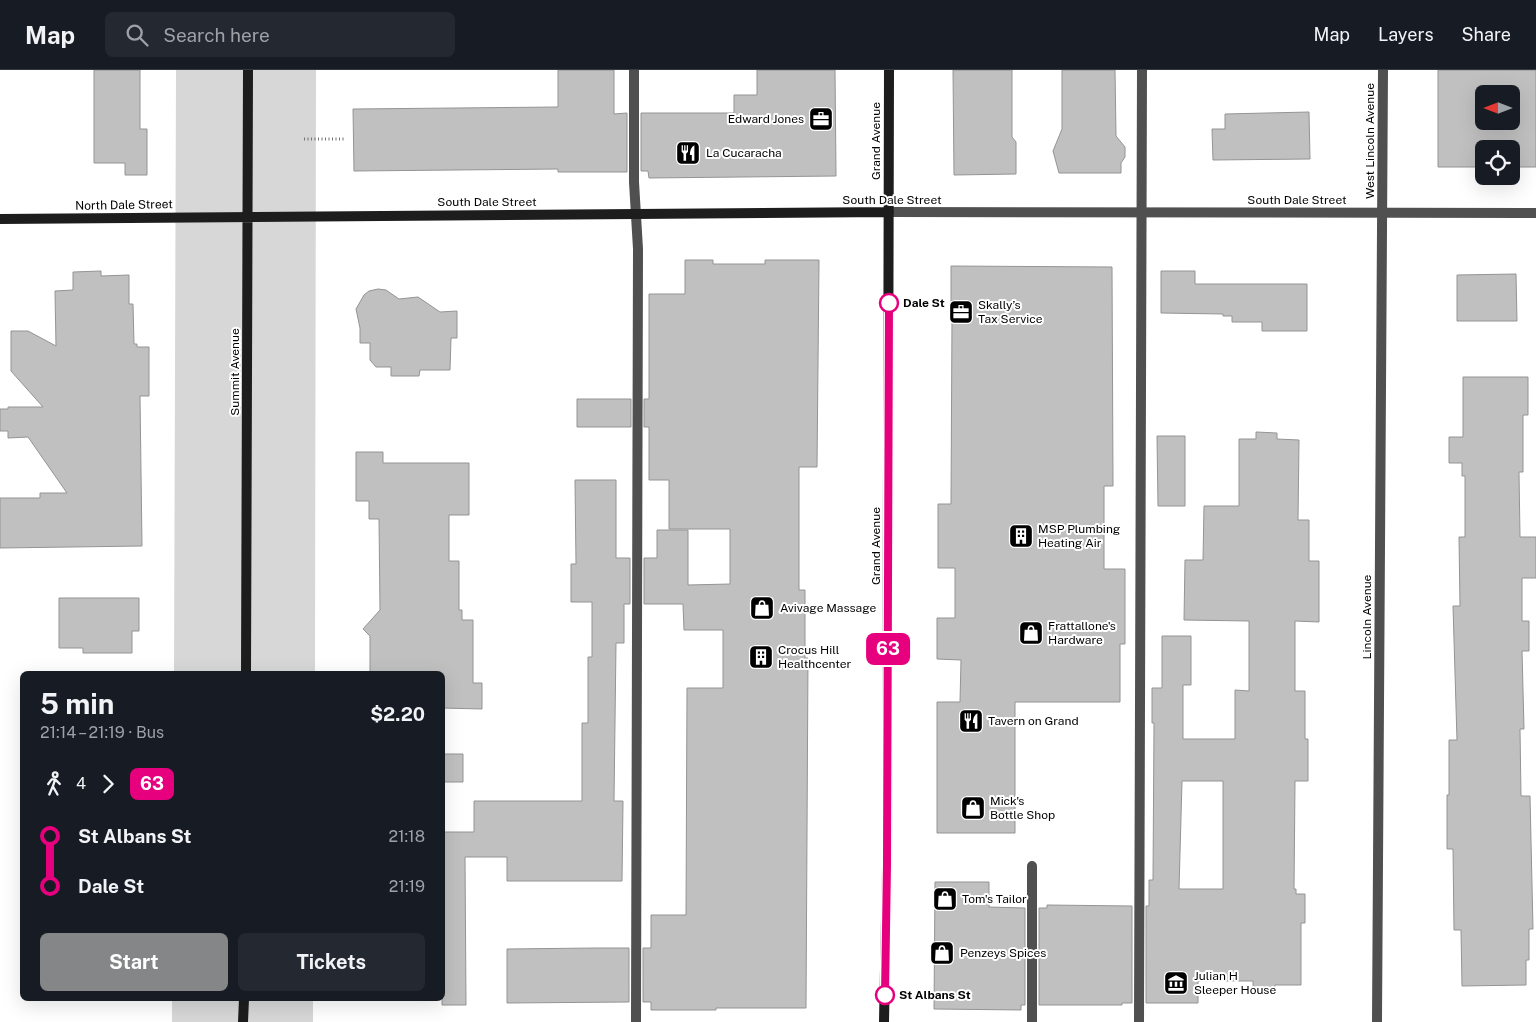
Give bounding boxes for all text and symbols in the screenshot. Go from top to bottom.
search box [105,12,455,57]
text: Map [25,21,75,49]
icon: search [123,21,151,49]
text: Search here [163,24,270,46]
text: Map [1314,24,1350,45]
text: Layers [1378,24,1434,45]
text: Share [1462,24,1511,45]
street label: West Lincoln Avenue [1363,83,1377,199]
north arrow [1475,85,1520,130]
map controls [1475,85,1520,185]
street label: Grand Avenue [869,102,883,180]
office icon: Edward Jones [808,106,834,132]
place label: Edward Jones [728,112,804,126]
restaurant icon: La Cucaracha [675,140,701,166]
button: locate [1475,140,1520,185]
place label: La Cucaracha [706,146,782,160]
street label: South Dale Street [842,193,942,207]
street label: South Dale Street [1247,193,1347,207]
street label: South Dale Street [437,195,537,209]
street label: North Dale Street [75,197,173,213]
marker: Dale St [879,293,899,313]
place label: Dale St [903,296,945,310]
place label: Skally’s Tax Service [978,298,1043,326]
office icon: Skally’s Tax Service [948,299,974,325]
street label: Summit Avenue [228,328,242,416]
street label: Grand Avenue [869,507,883,585]
place label: MSP Plumbing Heating Air [1038,522,1120,550]
building icon: MSP Plumbing Heating Air [1008,523,1034,549]
street label: Lincoln Avenue [1360,574,1374,659]
shop icon: Avivage Massage [749,595,775,621]
place label: Avivage Massage [780,601,876,615]
place label: Frattallone's Hardware [1048,619,1116,647]
shop icon: Frattallone's Hardware [1018,620,1044,646]
line badge: 63 [866,633,910,665]
text: 63 [876,638,900,659]
place label: Crocus Hill Healthcenter [778,643,851,671]
building icon: Crocus Hill Healthcenter [748,644,774,670]
text: 5 min [40,687,114,720]
text: $2.20 [370,703,425,725]
restaurant icon: Tavern on Grand [958,708,984,734]
place label: Tavern on Grand [988,714,1079,728]
text: 21:14 – 21:19 · Bus [40,723,164,742]
icon: walk [40,770,68,798]
icon: forward [94,770,122,798]
text: 63 [140,773,164,794]
text: 4 [76,774,86,793]
place label: Mick's Bottle Shop [990,794,1055,822]
shop icon: Mick's Bottle Shop [960,795,986,821]
text: St Albans St [78,825,191,847]
text: 21:18 [388,827,425,846]
text: Dale St [78,875,144,897]
text: 21:19 [389,877,425,896]
shop icon: Tom's Tailor [932,886,958,912]
place label: Tom's Tailor [962,892,1027,906]
button: Start [40,933,228,991]
button: Tickets [238,933,425,991]
shop icon: Penzeys Spices [929,940,955,966]
place label: Penzeys Spices [960,946,1046,960]
place label: Julian H Sleeper House [1194,969,1276,997]
museum icon: Julian H Sleeper House [1163,970,1189,996]
marker: St Albans St [875,985,895,1005]
place label: St Albans St [899,988,971,1002]

